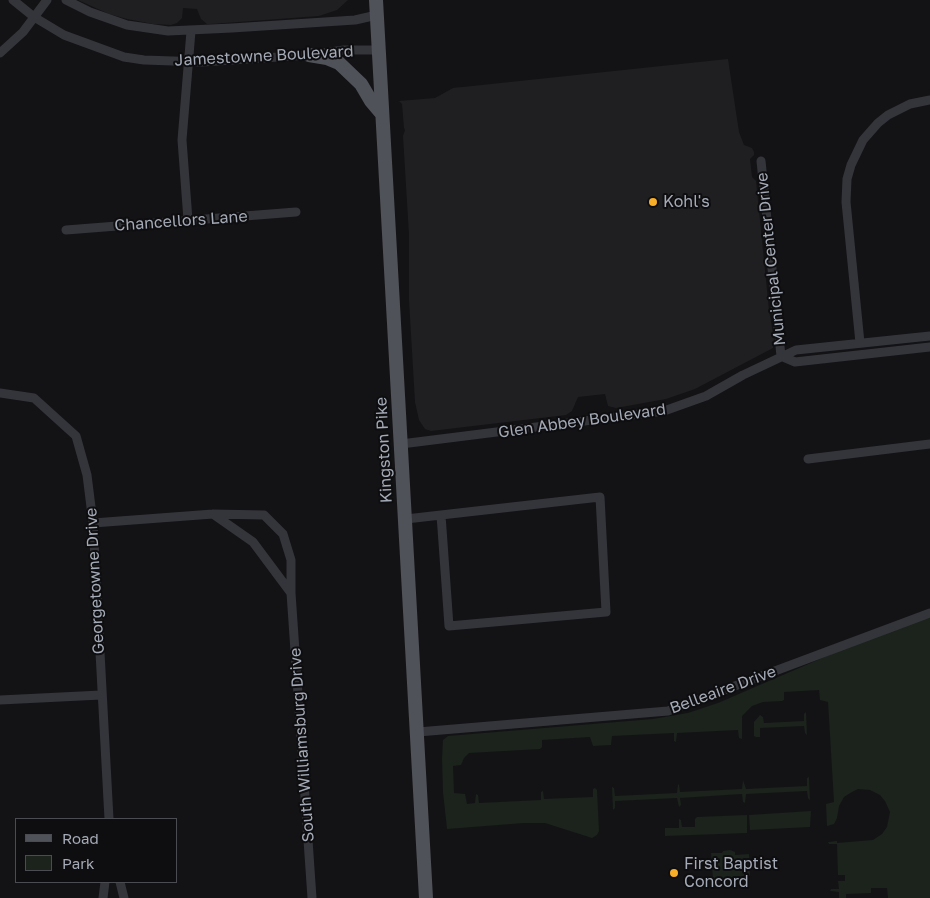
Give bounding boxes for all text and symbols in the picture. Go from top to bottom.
street label: Jamestowne Boulevard [174,42,354,70]
street label: Municipal Center Drive [752,171,790,347]
place label: Kohl's [663,192,710,212]
marker: Kohl's [647,196,659,208]
street label: Chancellors Lane [114,207,248,235]
street label: Kingston Pike [372,397,396,503]
street label: Glen Abbey Boulevard [497,400,667,442]
street label: Georgetowne Drive [82,507,108,655]
street label: South Williamsburg Drive [286,647,318,843]
street label: Belleaire Drive [667,662,779,718]
legend [15,818,178,883]
text: Road [62,829,99,847]
text: Park [62,854,94,872]
place label: First Baptist Concord [684,854,778,892]
marker: First Baptist Concord [668,867,680,879]

